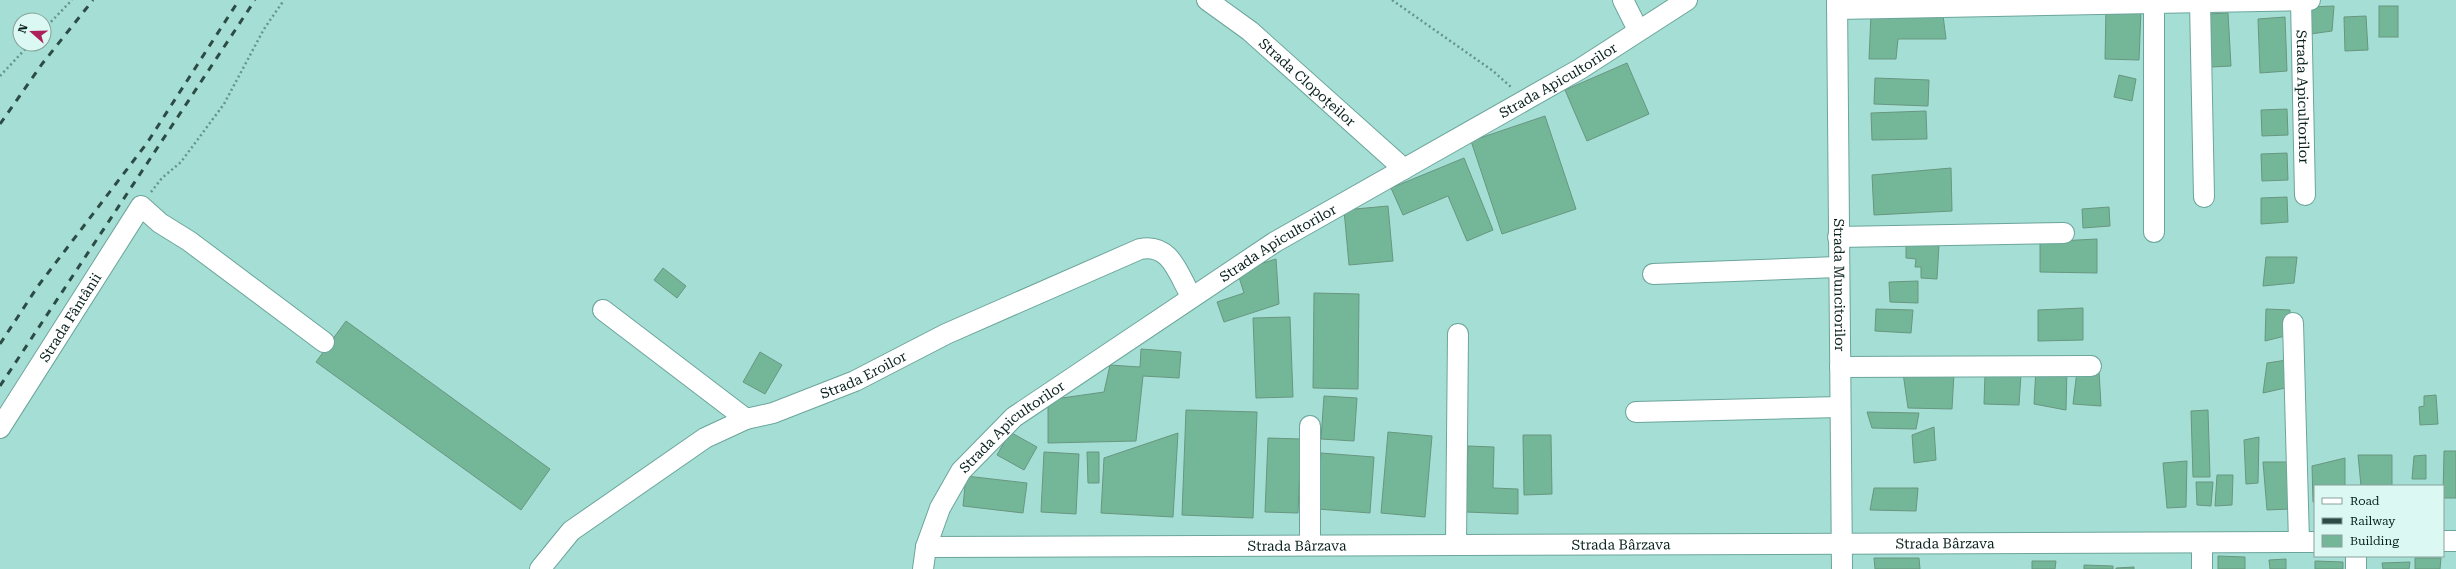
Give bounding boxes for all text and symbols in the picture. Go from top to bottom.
north arrow [12,12,52,52]
text: N [16,22,31,35]
street label: Strada Apicultorilor [2294,30,2312,164]
street label: Strada Clopoțeilor [1256,35,1359,130]
street label: Strada Apicultorilor [1496,39,1620,121]
street label: Strada Apicultorilor [1216,201,1339,285]
street label: Strada Muncitorilor [1831,218,1848,352]
street label: Strada Fântânii [36,270,105,365]
street label: Strada Eroilor [818,348,909,402]
street label: Strada Apicultorilor [956,377,1068,476]
legend [2314,485,2444,557]
text: Road [2350,494,2380,508]
text: Railway [2350,514,2396,528]
text: Building [2350,534,2399,548]
street label: Strada Bârzava [1895,535,1995,552]
street label: Strada Bârzava [1571,536,1671,553]
street label: Strada Bârzava [1247,537,1347,554]

